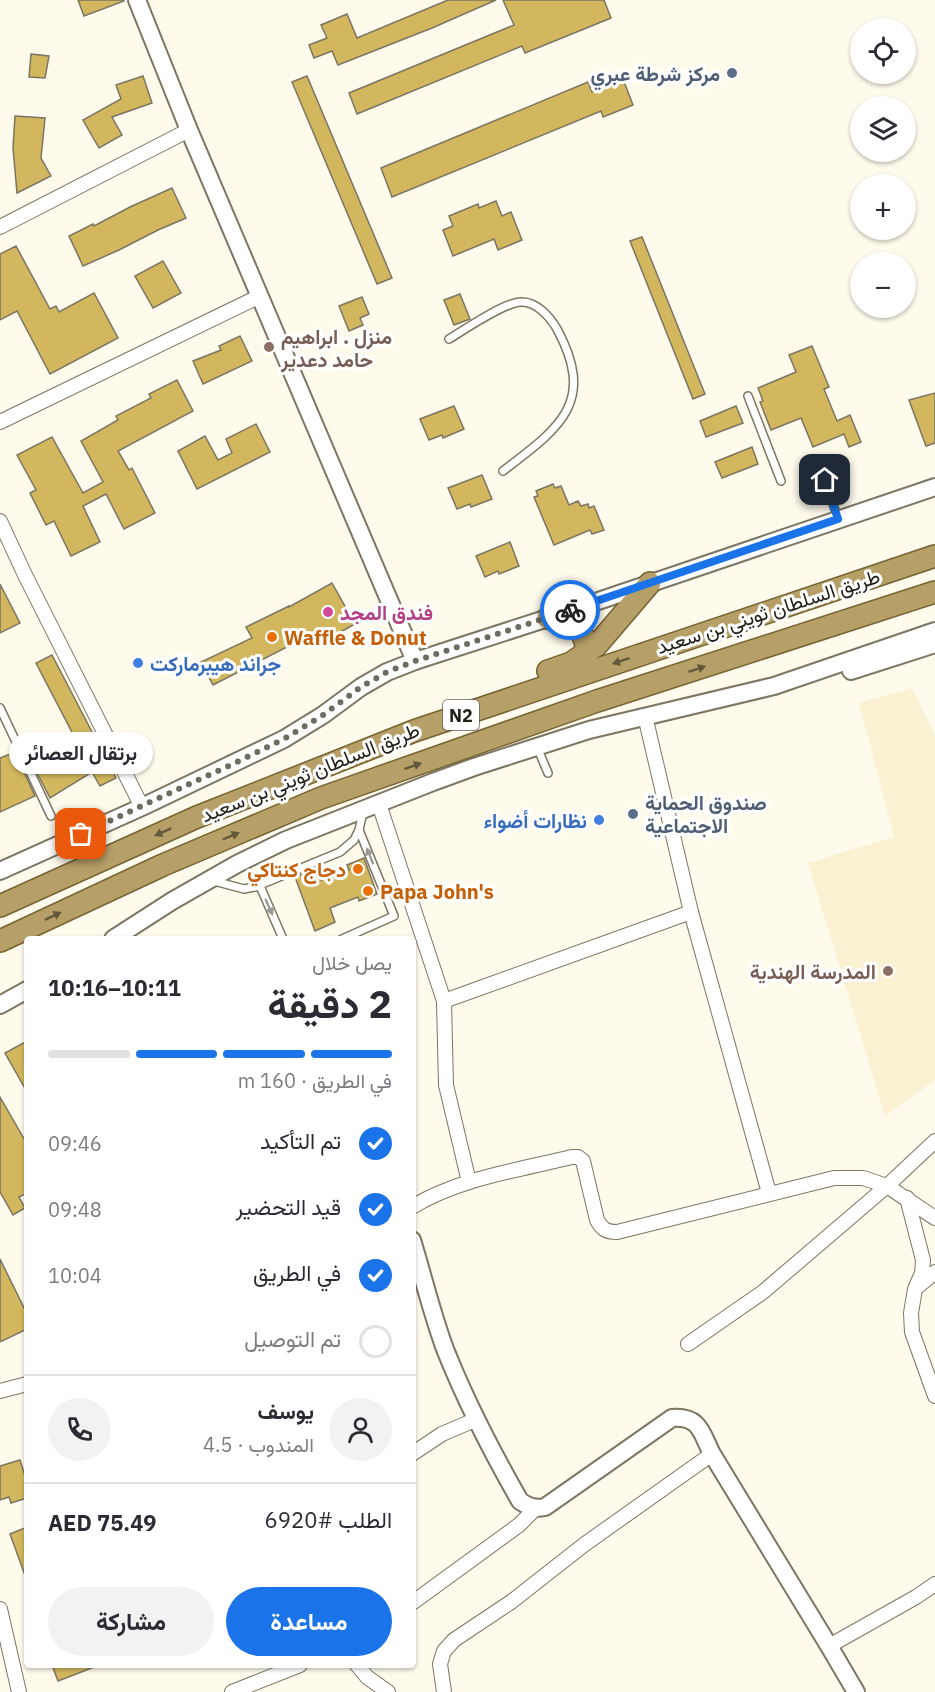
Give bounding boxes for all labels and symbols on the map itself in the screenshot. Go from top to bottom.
place label: مركز شرطة عبري [590,60,720,91]
marker: مركز شرطة عبري [725,66,739,80]
place label: منزل . ابراهيم حامد دعدير [280,323,392,373]
marker: منزل . ابراهيم حامد دعدير [262,340,276,354]
pin [799,454,850,505]
street label: طريق السلطان ثويني بن سعيد [653,562,884,664]
courier [540,580,600,640]
place label: فندق المجد [340,599,433,626]
marker: فندق المجد [321,605,335,619]
place label: Waffle & Donut [284,624,427,651]
marker: Waffle & Donut [265,630,279,644]
place label: جراند ه‍يبرماركت [150,650,281,677]
marker: جراند ه‍يبرماركت [131,656,145,670]
one-way arrow [612,656,630,666]
one-way arrow [688,664,706,673]
road number: N2 [443,700,479,730]
street label: طريق السلطان ثويني بن سعيد [197,716,425,832]
callout: برتقال العصاىٔر [9,732,153,774]
one-way arrow [404,760,422,770]
place label: صندوق الحماية الاجتماعية [645,789,767,839]
place label: نظارات أضواء [484,807,587,834]
marker: صندوق الحماية الاجتماعية [626,807,640,821]
pin [55,808,106,859]
marker: نظارات أضواء [592,813,606,827]
one-way arrow [154,828,171,837]
one-way arrow [222,831,240,840]
one-way arrow [365,847,375,865]
place label: دجاج كنتاكي [247,856,346,887]
marker: دجاج كنتاكي [351,862,365,876]
place label: Papa John's [380,878,494,905]
marker: Papa John's [361,884,375,898]
one-way arrow [264,899,274,917]
one-way arrow [45,911,63,921]
place label: المدرسة الهندية [750,958,876,985]
marker: المدرسة الهندية [881,964,895,978]

